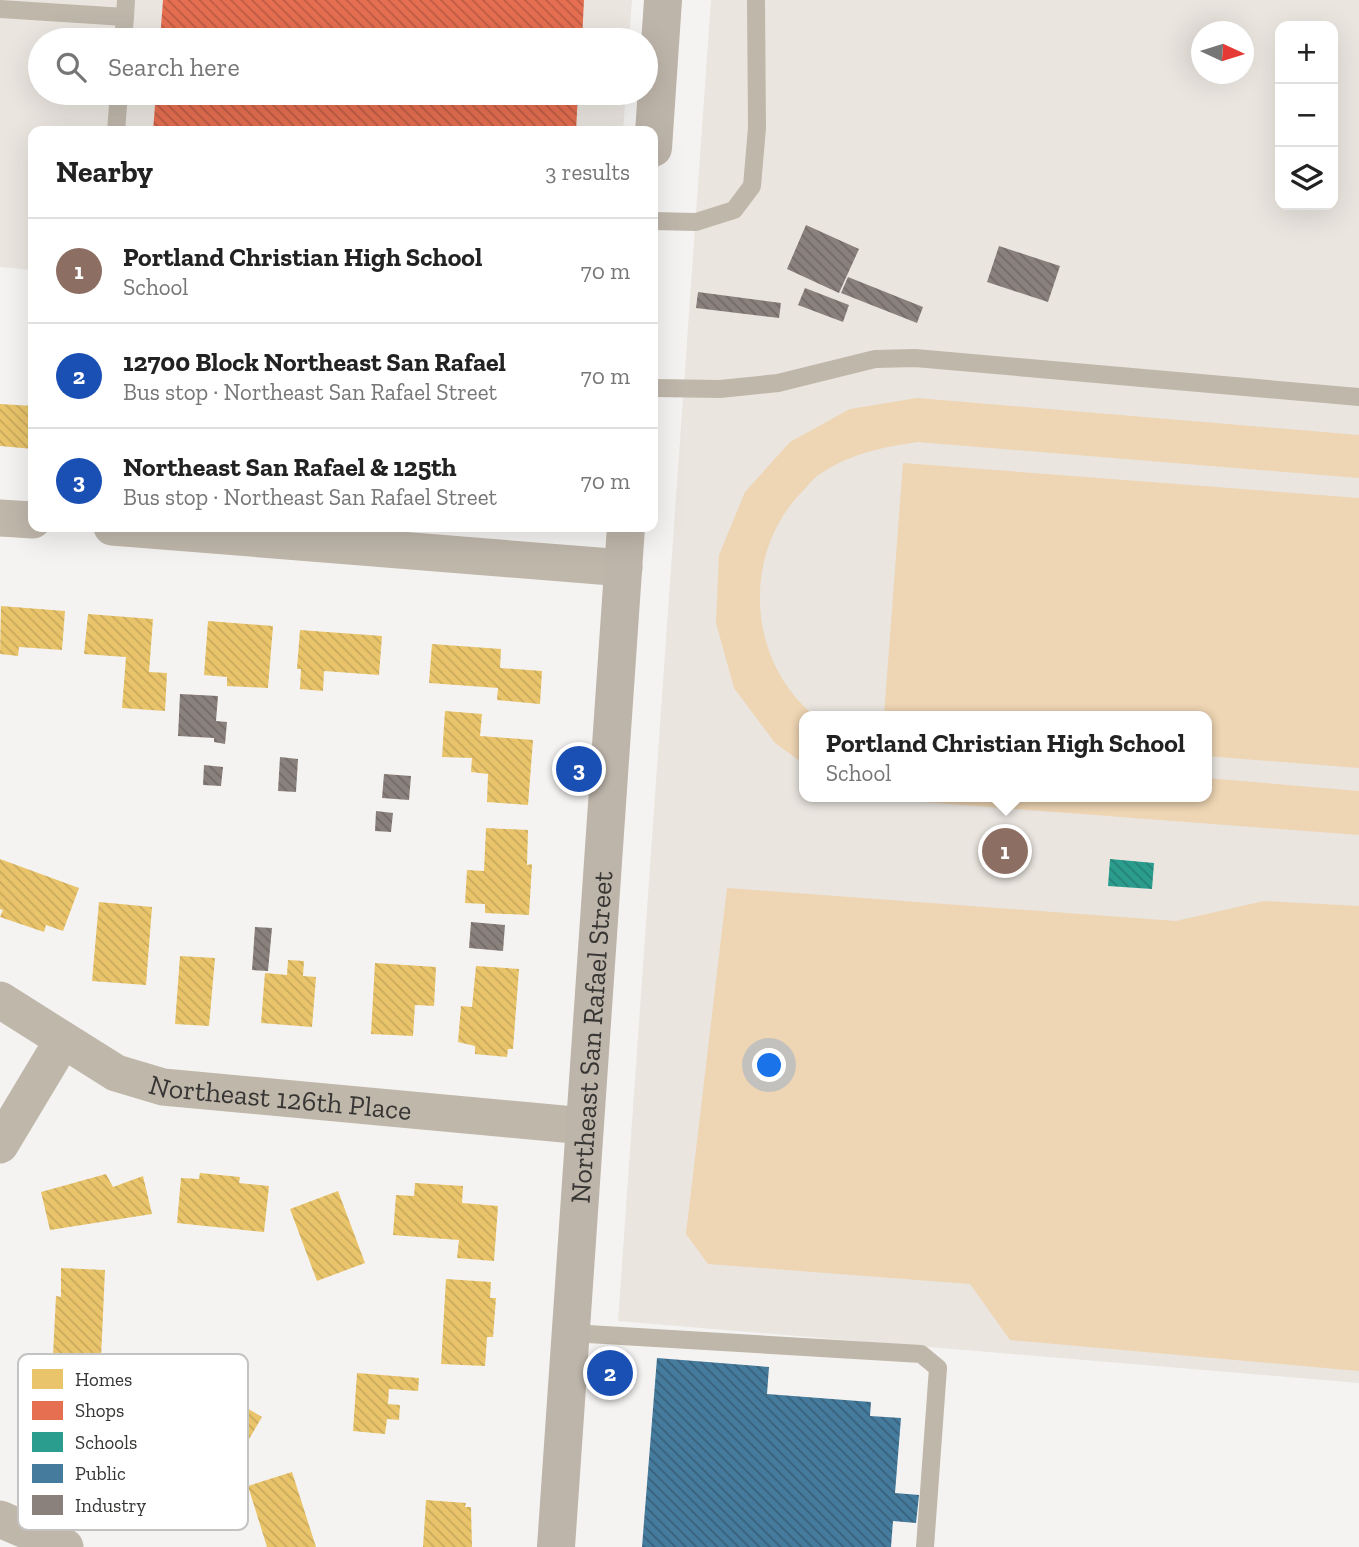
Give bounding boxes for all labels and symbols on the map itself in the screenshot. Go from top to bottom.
north arrow [1191,21,1254,84]
pin: 3 [556,743,602,795]
pin: 1 [982,825,1028,877]
street label: Northeast San Rafael Street [564,869,619,1204]
your location [752,1048,786,1082]
street label: Northeast 126th Place [145,1068,413,1127]
pin: 2 [587,1347,633,1399]
legend [18,1354,248,1530]
text: Homes [75,1368,132,1391]
text: Shops [75,1399,124,1422]
text: Schools [75,1431,137,1454]
text: Public [75,1462,126,1485]
text: Industry [75,1494,146,1517]

